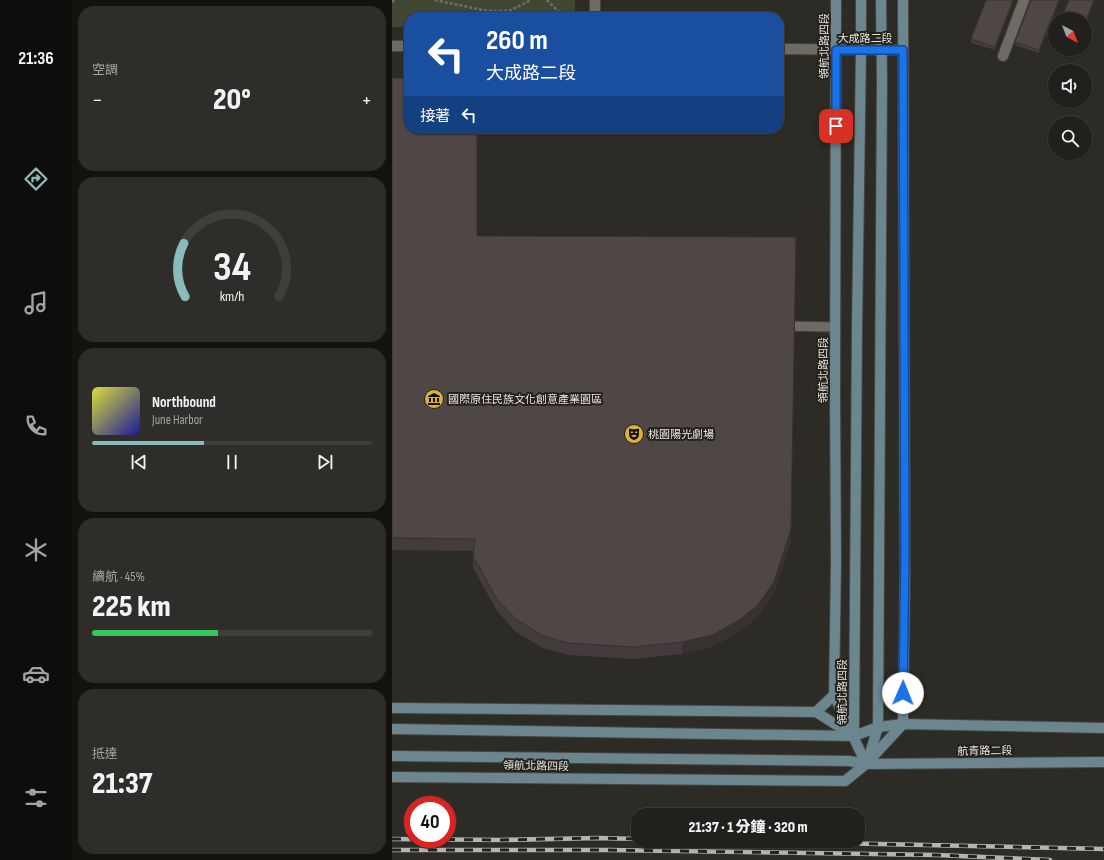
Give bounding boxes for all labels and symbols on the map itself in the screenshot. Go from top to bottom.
north arrow [1048,12,1092,56]
street label: 領航北路四段 [818,13,831,79]
street label: 大成路二段 [838,32,893,45]
pin [819,109,853,143]
street label: 領航北路四段 [817,337,830,403]
museum icon: 國際原住民族文化創意產業園區 [423,388,445,410]
place label: 國際原住民族文化創意產業園區 [448,393,602,406]
theatre icon: 桃園陽光劇場 [623,423,645,445]
place label: 桃園陽光劇場 [648,428,714,441]
street label: 領航北路四段 [836,659,849,725]
position arrow [882,672,924,714]
street label: 航青路二段 [957,744,1013,758]
street label: 領航北路四段 [503,759,569,773]
speed limit sign: 40 [404,796,456,848]

